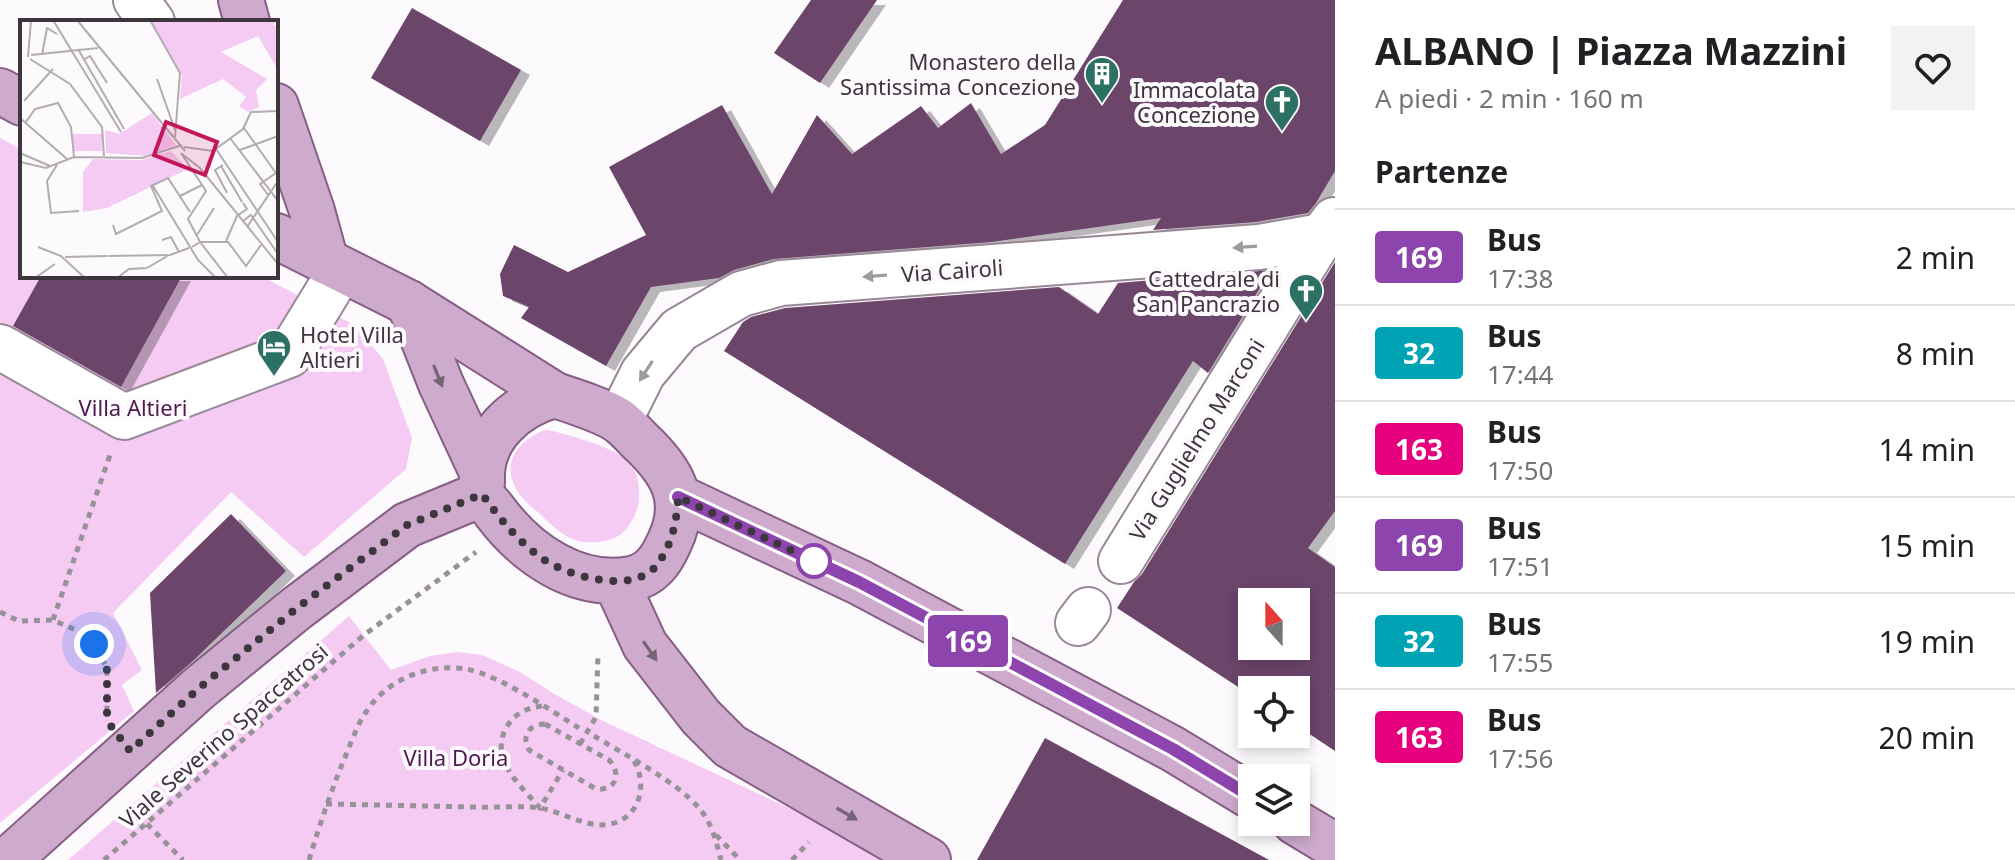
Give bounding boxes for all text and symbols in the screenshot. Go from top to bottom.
inset map [20,20,278,278]
text: ALBANO | Piazza Mazzini [1375,24,1847,76]
button: heart [1891,26,1975,110]
place label: Monastero della Santissima Concezione [840,46,1076,101]
building icon: Monastero della Santissima Concezione [1083,55,1121,105]
place label: Immacolata Concezione [1133,74,1256,129]
text: A piedi · 2 min · 160 m [1375,80,1644,116]
church icon: Immacolata Concezione [1263,83,1301,133]
text: Partenze [1375,151,1508,192]
text: Bus [1487,219,1542,260]
text: 2 min [1896,237,1975,278]
text: 169 [1395,238,1443,276]
one-way arrow [1232,241,1257,254]
street label: Via Cairoli [900,251,1004,289]
text: 17:38 [1487,260,1553,296]
place label: Cattedrale di San Pancrazio [1136,263,1280,318]
one-way arrow [862,270,887,283]
church icon: Cattedrale di San Pancrazio [1287,272,1325,322]
text: Bus [1487,315,1542,356]
place label: Hotel Villa Altieri [300,319,404,374]
hotel icon: Hotel Villa Altieri [255,328,293,378]
street label: Via Guglielmo Marconi [1121,332,1271,546]
text: 8 min [1896,333,1975,374]
text: 32 [1403,334,1435,372]
text: 17:44 [1487,356,1553,392]
one-way arrow [639,360,653,382]
one-way arrow [432,364,445,388]
park label: Villa Altieri [79,392,187,422]
text: Bus [1487,411,1542,452]
text: 14 min [1879,429,1975,470]
text: 163 [1395,430,1443,468]
text: 17:50 [1487,452,1553,488]
text: Bus [1487,507,1542,548]
text: 15 min [1879,525,1975,566]
text: 169 [1395,526,1443,564]
unlabelled marker [797,544,831,578]
text: 17:51 [1487,548,1553,584]
north arrow [1238,588,1310,660]
map controls [1238,588,1310,836]
text: Bus [1487,603,1542,644]
line badge: 169 [922,615,1014,667]
text: 19 min [1879,621,1975,662]
text: 169 [944,622,992,660]
text: 32 [1403,622,1435,660]
your location [74,624,114,664]
street label: Viale Severino Spaccatrosi [112,636,334,834]
one-way arrow [642,641,657,662]
text: 17:55 [1487,644,1553,680]
button: locate [1238,676,1310,748]
text: Bus [1487,699,1542,740]
text: 20 min [1879,717,1975,758]
text: 163 [1395,718,1443,756]
text: 17:56 [1487,740,1553,776]
park label: Villa Doria [404,742,508,772]
button: layers [1238,764,1310,836]
one-way arrow [836,807,859,821]

